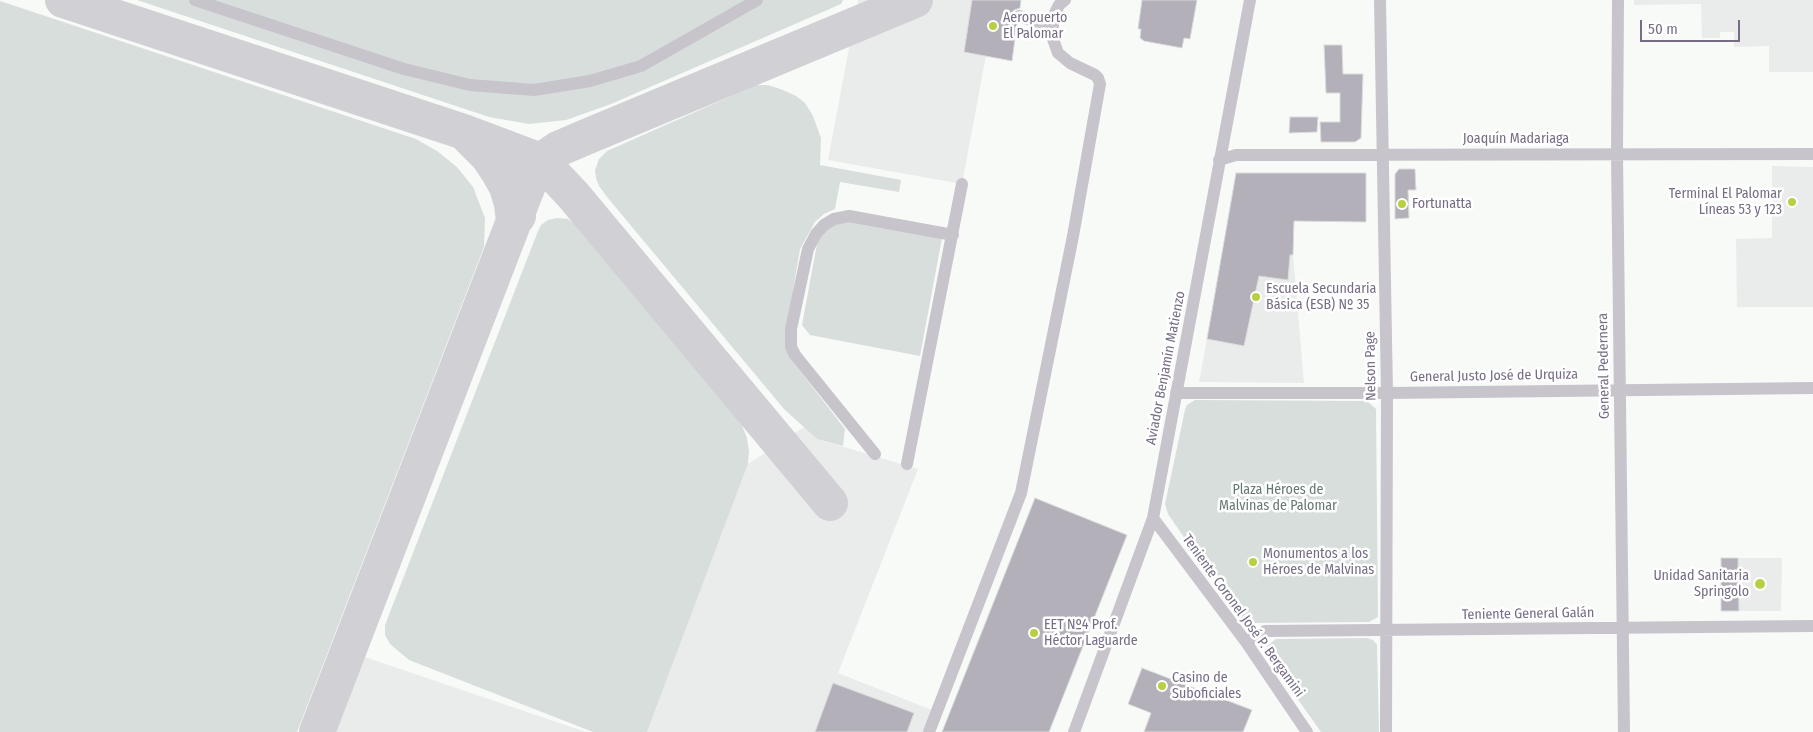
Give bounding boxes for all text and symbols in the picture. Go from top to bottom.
place label: Aeropuerto El Palomar [1003,10,1067,42]
scale bar [1643,10,1743,42]
marker: Aeropuerto El Palomar [987,20,999,32]
text: 50 m [1648,20,1678,38]
street label: Joaquín Madariaga [1463,131,1569,147]
place label: Terminal El Palomar Líneas 53 y 123 [1669,186,1782,218]
place label: Fortunatta [1412,196,1472,212]
marker: Terminal El Palomar Líneas 53 y 123 [1786,196,1798,208]
marker: Fortunatta [1396,198,1408,210]
place label: Escuela Secundaria Básica (ESB) Nº 35 [1266,281,1376,314]
street label: Aviador Benjamín Matienzo [1143,290,1189,446]
marker: Escuela Secundaria Básica (ESB) Nº 35 [1250,291,1262,303]
street label: General Pedernera [1595,313,1613,419]
street label: Nelson Page [1362,331,1380,401]
street label: General Justo José de Urquiza [1410,366,1578,386]
park label: Plaza Héroes de Malvinas de Palomar [1219,482,1337,514]
street label: Teniente Coronel José P. Bergamini [1178,532,1308,700]
place label: Monumentos a los Héroes de Malvinas [1263,546,1374,578]
marker: Monumentos a los Héroes de Malvinas [1247,556,1259,568]
place label: Unidad Sanitaria Springolo [1653,568,1749,600]
marker: Unidad Sanitaria Springolo [1753,577,1767,591]
street label: Teniente General Galán [1462,604,1594,624]
place label: EET Nº4 Prof. Héctor Laguarde [1044,617,1138,650]
marker: EET Nº4 Prof. Héctor Laguarde [1028,627,1040,639]
place label: Casino de Suboficiales [1172,670,1241,702]
marker: Casino de Suboficiales [1156,680,1168,692]

